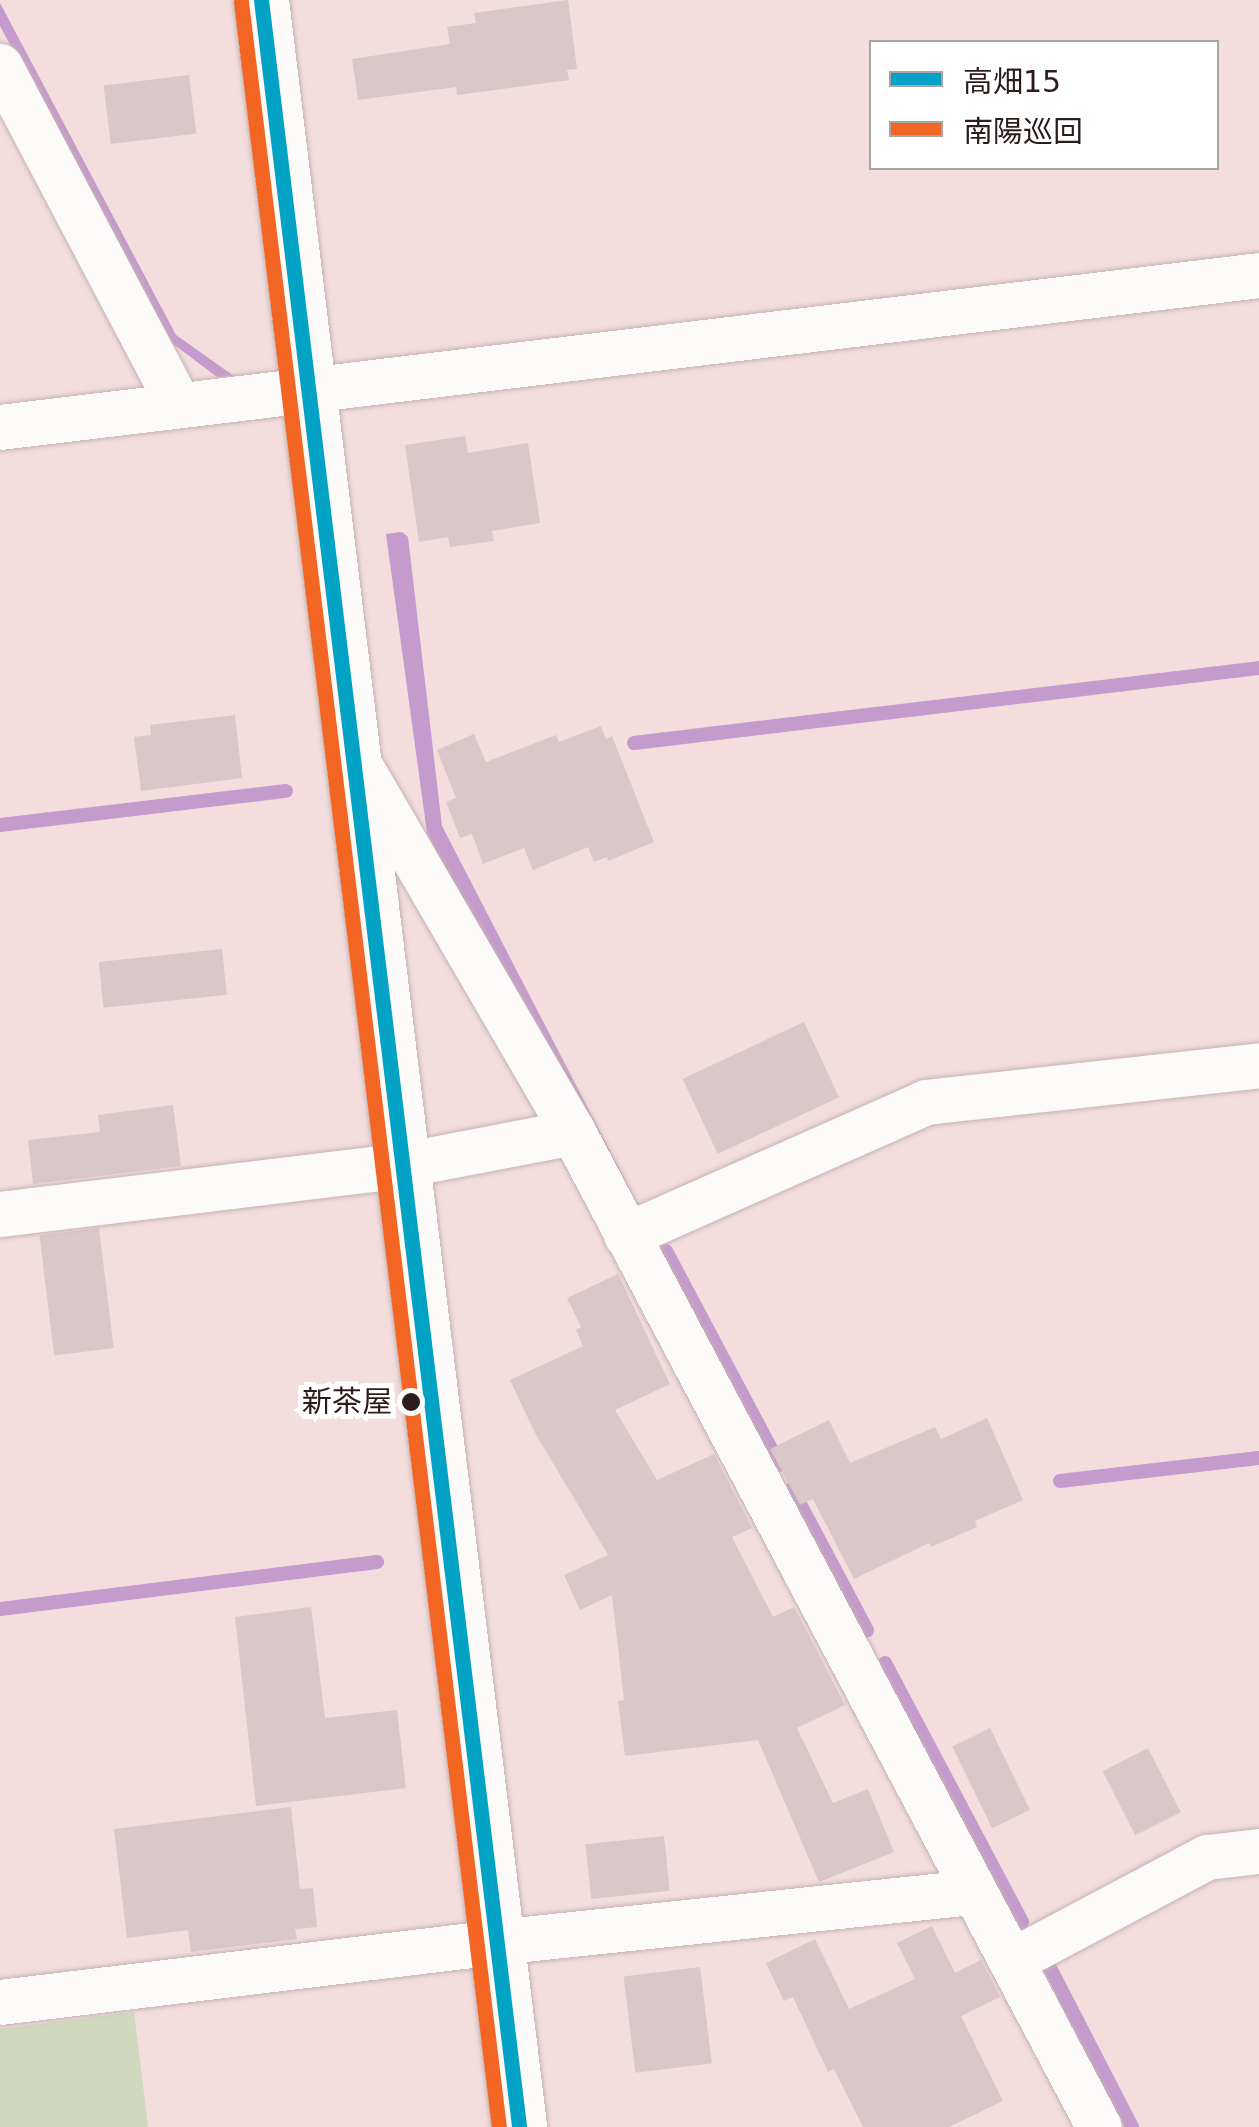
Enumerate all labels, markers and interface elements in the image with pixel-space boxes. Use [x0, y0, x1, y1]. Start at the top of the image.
legend [869, 40, 1219, 170]
text: 高畑15 [963, 64, 1061, 99]
text: 南陽巡回 [963, 114, 1083, 149]
place label: 新茶屋 [302, 1384, 392, 1420]
marker: 新茶屋 [401, 1392, 421, 1412]

